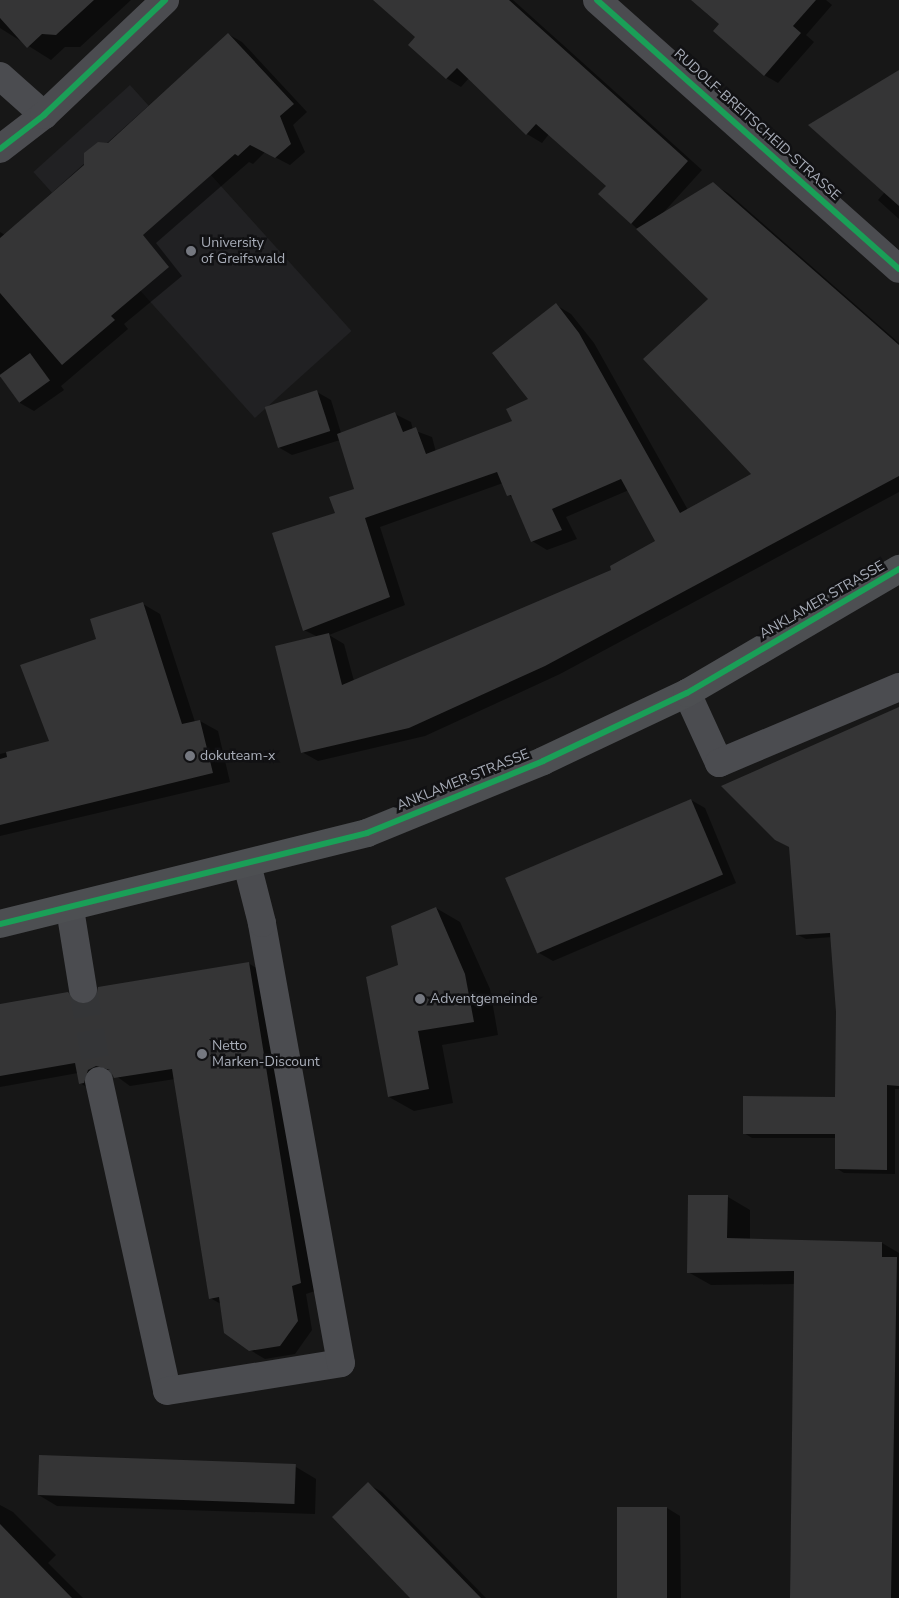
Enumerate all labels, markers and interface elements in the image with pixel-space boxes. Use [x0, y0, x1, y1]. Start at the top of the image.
street label: RUDOLF-BREITSCHEID-STRASSE [670, 46, 844, 204]
place label: University of Greifswald [201, 235, 285, 268]
marker: University of Greifswald [185, 245, 197, 257]
street label: ANKLAMER STRASSE [757, 557, 887, 643]
street label: ANKLAMER STRASSE [394, 746, 532, 814]
place label: dokuteam-x [200, 748, 275, 764]
marker: dokuteam-x [184, 750, 196, 762]
place label: Adventgemeinde [430, 991, 538, 1007]
marker: Adventgemeinde [414, 993, 426, 1005]
place label: Netto Marken-Discount [212, 1038, 320, 1070]
marker: Netto Marken-Discount [196, 1048, 208, 1060]

